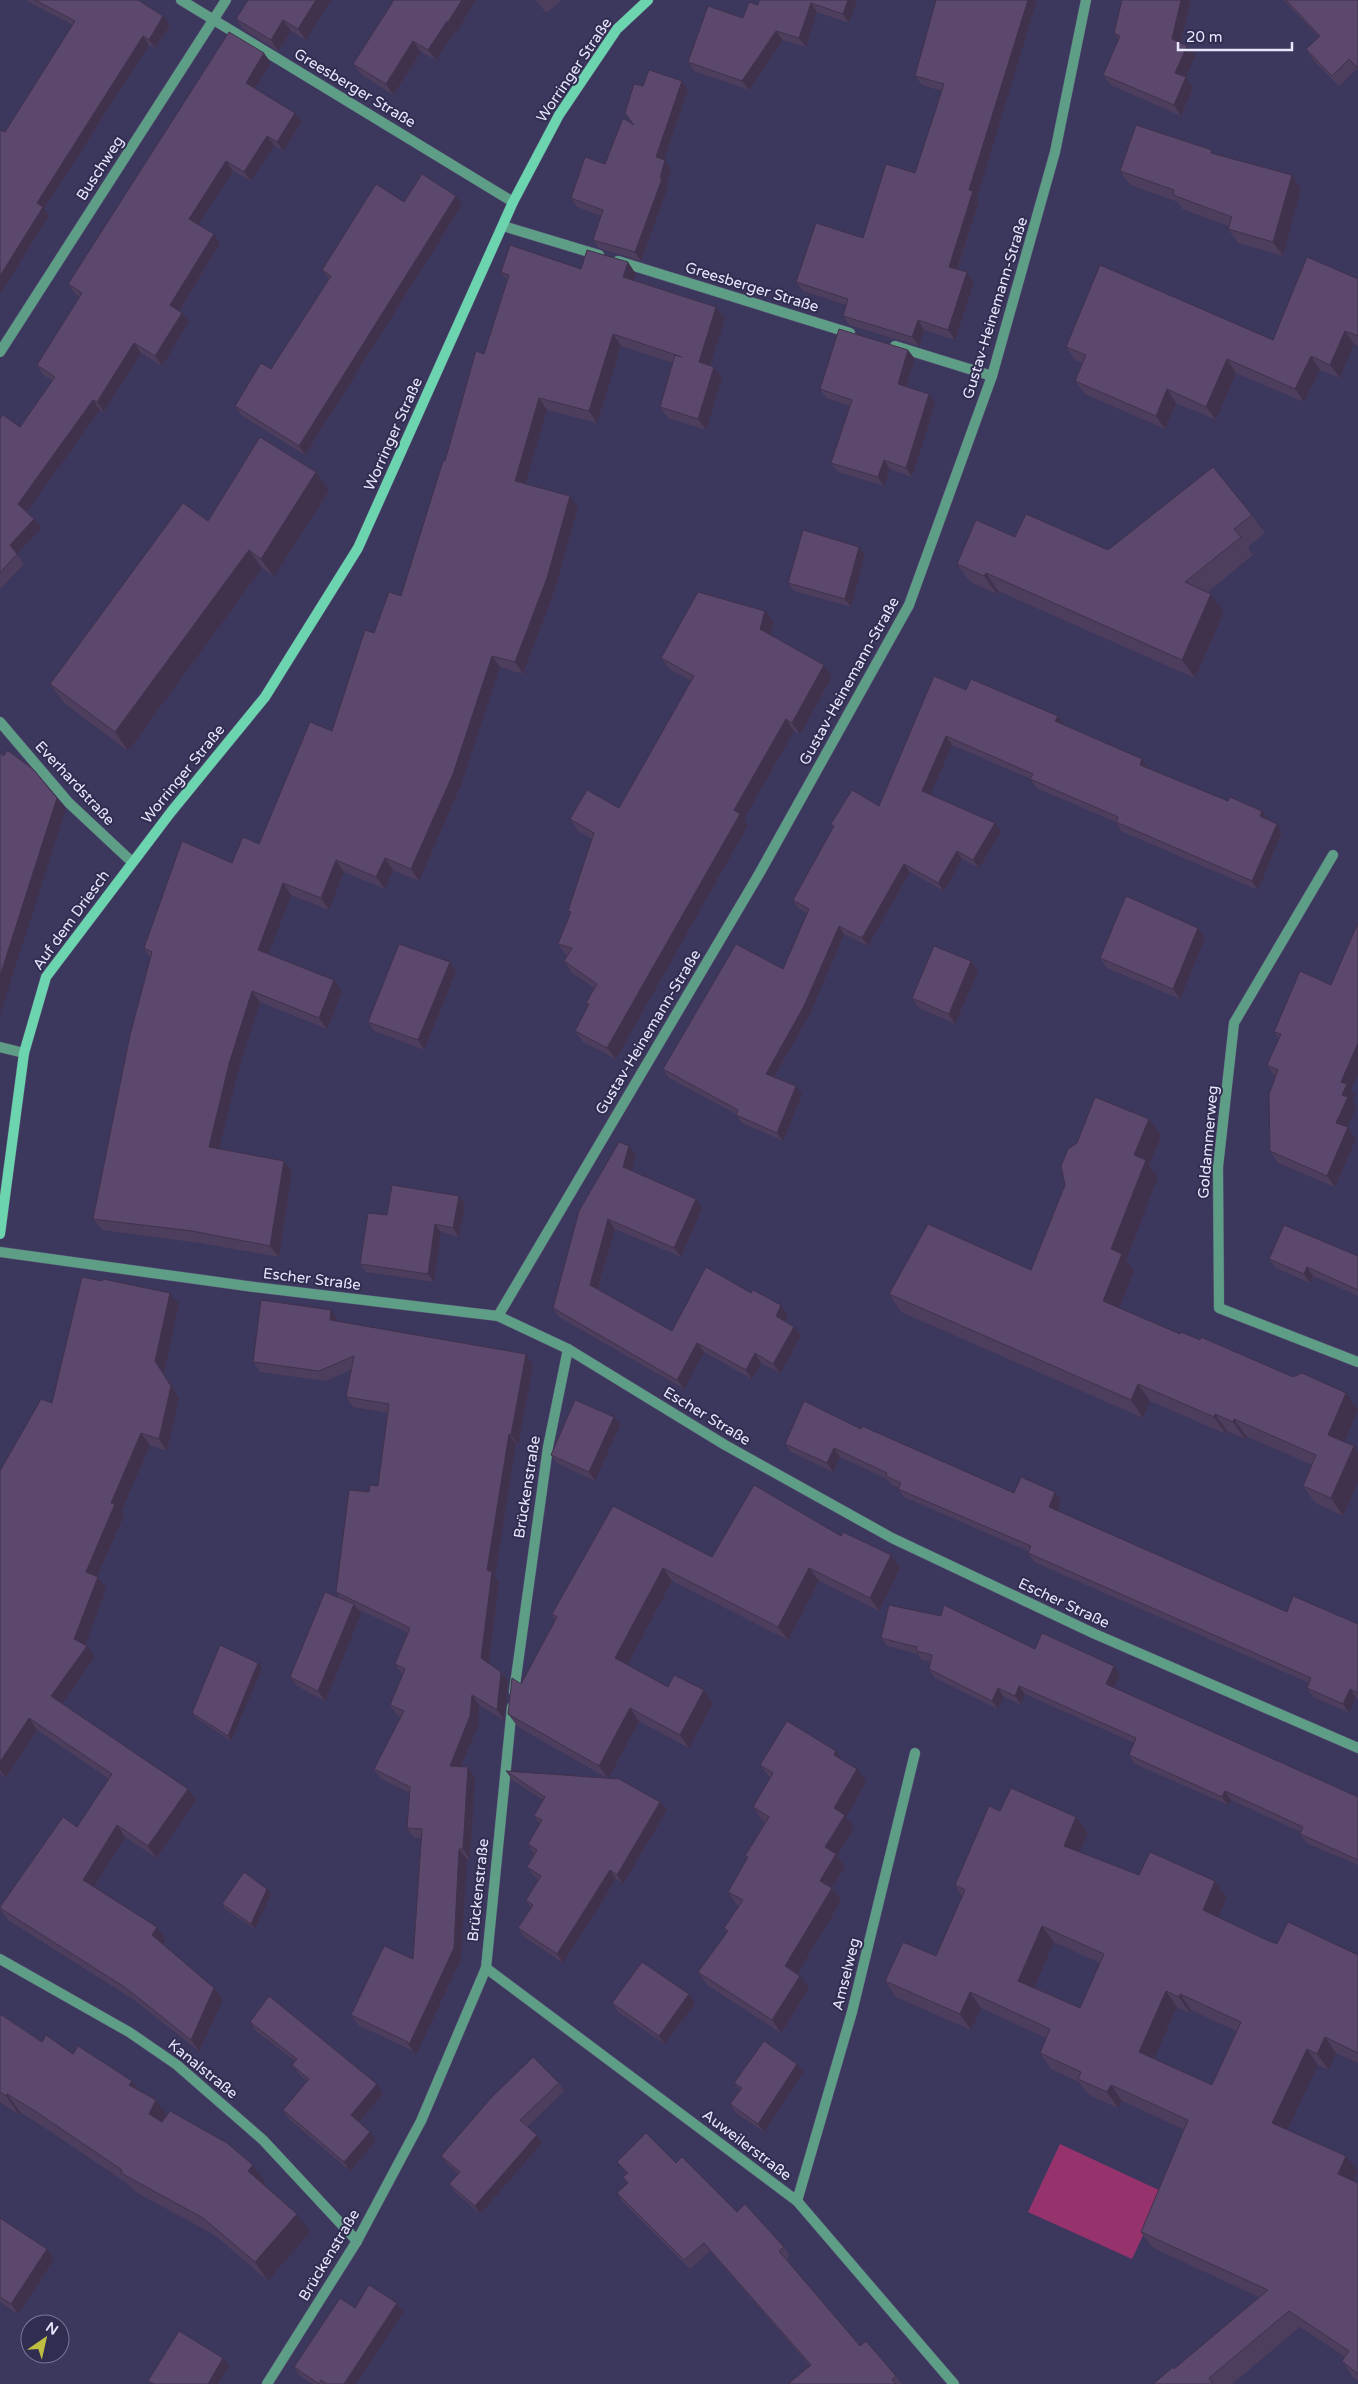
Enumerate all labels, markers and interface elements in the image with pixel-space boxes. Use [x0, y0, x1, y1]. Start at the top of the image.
street label: Worringer Straße [532, 14, 616, 126]
scale bar [1178, 20, 1292, 52]
text: 20 m [1186, 28, 1223, 46]
street label: Greesberger Straße [291, 45, 419, 131]
street label: Buschweg [72, 132, 128, 204]
street label: Gustav-Heinemann-Straße [959, 215, 1031, 401]
street label: Greesberger Straße [683, 258, 821, 316]
street label: Worringer Straße [360, 375, 426, 493]
street label: Gustav-Heinemann-Straße [795, 594, 903, 768]
street label: Worringer Straße [138, 721, 228, 827]
street label: Everhardstraße [31, 737, 119, 829]
street label: Auf dem Driesch [29, 867, 113, 973]
street label: Gustav-Heinemann-Straße [592, 946, 704, 1118]
street label: Goldammerweg [1194, 1085, 1222, 1199]
street label: Escher Straße [262, 1264, 362, 1294]
street label: Escher Straße [660, 1383, 754, 1449]
street label: Brückenstraße [510, 1434, 544, 1540]
street label: Escher Straße [1016, 1574, 1112, 1632]
street label: Brückenstraße [464, 1838, 492, 1942]
street label: Amselweg [828, 1936, 864, 2012]
street label: Kanalstraße [165, 2035, 241, 2103]
street label: Auweilerstraße [699, 2106, 795, 2184]
street label: Brückenstraße [295, 2206, 363, 2304]
north arrow [20, 2314, 70, 2364]
text: N [43, 2318, 61, 2339]

